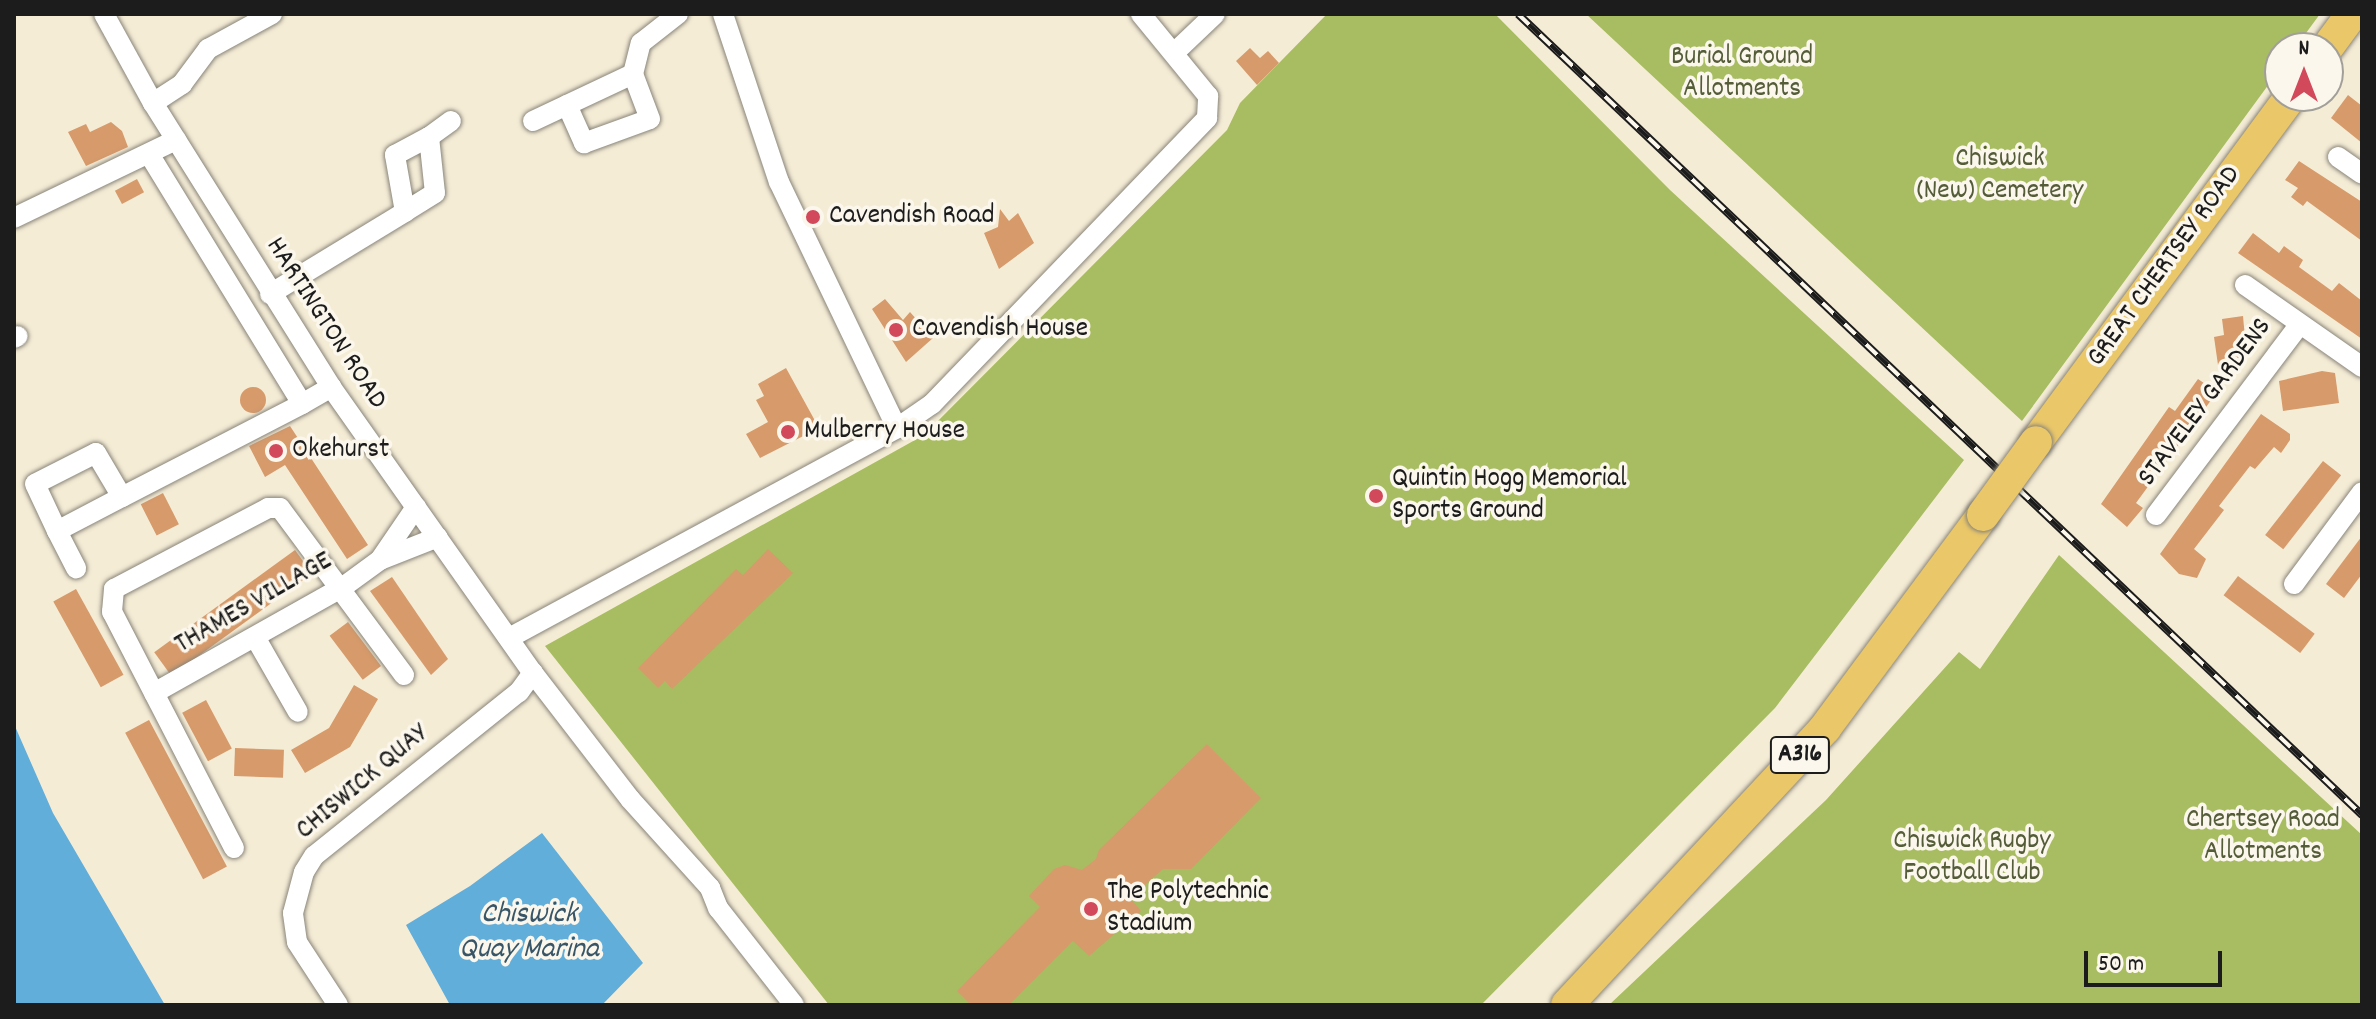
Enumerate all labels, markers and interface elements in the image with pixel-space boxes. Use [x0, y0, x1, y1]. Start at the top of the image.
north arrow [2264, 32, 2344, 112]
text: N [2299, 34, 2309, 65]
park label: Burial Ground Allotments [1671, 41, 1813, 107]
park label: Chiswick (New) Cemetery [1917, 143, 2083, 209]
street label: GREAT CHERTSEY ROAD [2081, 160, 2249, 374]
place label: Cavendish Road [829, 200, 995, 234]
marker: Cavendish Road [804, 208, 822, 226]
street label: HARTINGTON ROAD [257, 232, 393, 416]
street label: STAVELEY GARDENS [2132, 312, 2280, 494]
place label: Cavendish House [912, 313, 1088, 347]
marker: Cavendish House [887, 321, 905, 339]
place label: Mulberry House [804, 415, 965, 449]
marker: Mulberry House [779, 423, 797, 441]
place label: Okehurst [292, 434, 389, 468]
marker: Okehurst [267, 442, 285, 460]
place label: Quintin Hogg Memorial Sports Ground [1392, 463, 1627, 529]
marker: Quintin Hogg Memorial Sports Ground [1367, 487, 1385, 505]
street label: THAMES VILLAGE [169, 545, 339, 663]
street label: CHISWICK QUAY [290, 718, 436, 848]
road number: A316 [1768, 733, 1832, 777]
park label: Chertsey Road Allotments [2186, 804, 2340, 870]
park label: Chiswick Rugby Football Club [1893, 825, 2051, 891]
place label: The Polytechnic Stadium [1107, 876, 1269, 942]
water label: Chiswick Quay Marina [459, 898, 599, 968]
marker: The Polytechnic Stadium [1082, 900, 1100, 918]
scale bar [2088, 935, 2226, 985]
text: 50 m [2098, 948, 2144, 982]

